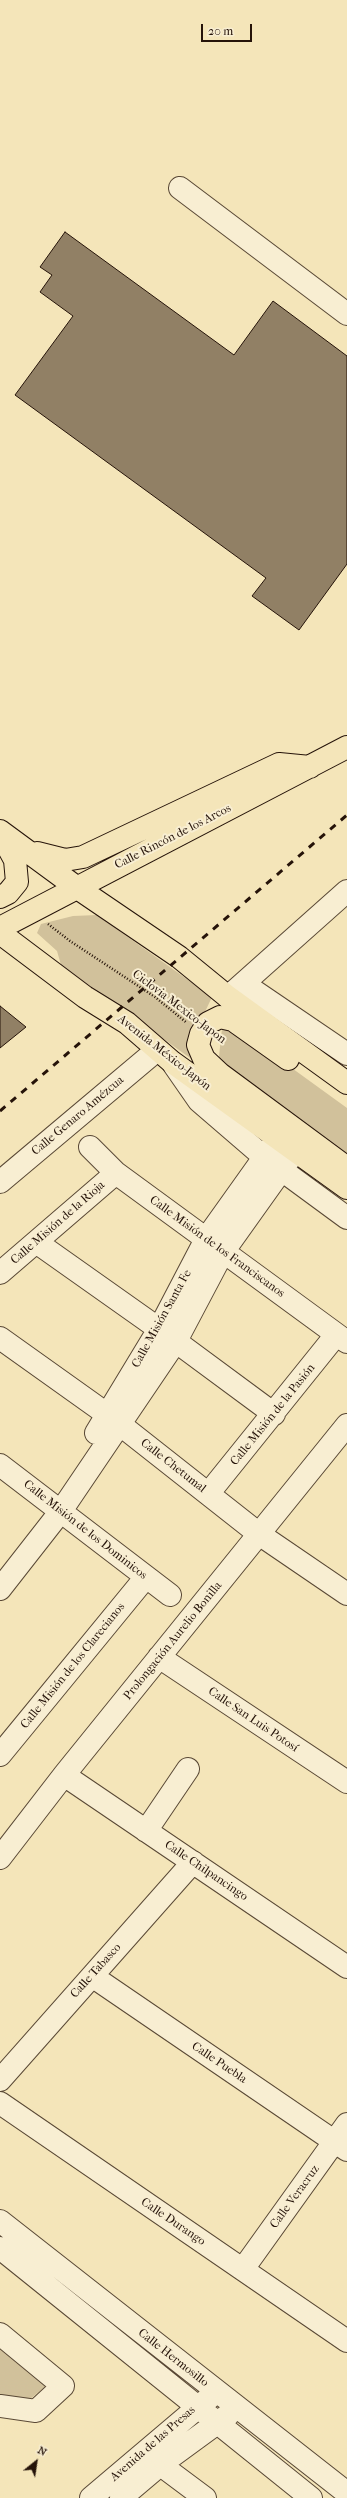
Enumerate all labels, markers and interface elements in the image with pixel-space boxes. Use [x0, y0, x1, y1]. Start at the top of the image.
scale bar [203, 16, 254, 42]
text: 20 m [208, 24, 233, 38]
street label: Calle Rincón de los Arcos [112, 801, 234, 873]
street label: Ciclovia Mexico-Japon [129, 967, 229, 1047]
street label: Avenida México-Japón [114, 1012, 214, 1094]
street label: Calle Genaro Amézcua [29, 1073, 127, 1159]
street label: Calle Misión de la Rioja [8, 1178, 108, 1268]
street label: Calle Misión de los Franciscanos [147, 1193, 287, 1301]
street label: Calle Misión Santa Fe [129, 1267, 195, 1371]
street label: Calle Misión de la Pasión [228, 1361, 318, 1469]
street label: Calle Chetumal [137, 1436, 209, 1496]
street label: Calle Misión de los Dominicos [20, 1477, 150, 1583]
street label: Prolongación Aurelio Bonilla [121, 1579, 225, 1703]
street label: Calle Misión de los Clarecianos [18, 1600, 128, 1732]
street label: Calle San Luis Potosí [205, 1684, 301, 1756]
street label: Calle Chilpancingo [162, 1838, 250, 1904]
street label: Calle Tabasco [68, 1941, 124, 2001]
street label: Calle Puebla [189, 2039, 249, 2087]
street label: Calle Veracruz [267, 2162, 323, 2232]
street label: Calle Durango [138, 2195, 208, 2249]
street label: Calle Hermosillo [135, 2326, 211, 2390]
street label: Avenida de las Presas [108, 2403, 198, 2485]
north arrow [16, 2442, 56, 2482]
text: N [35, 2443, 49, 2459]

